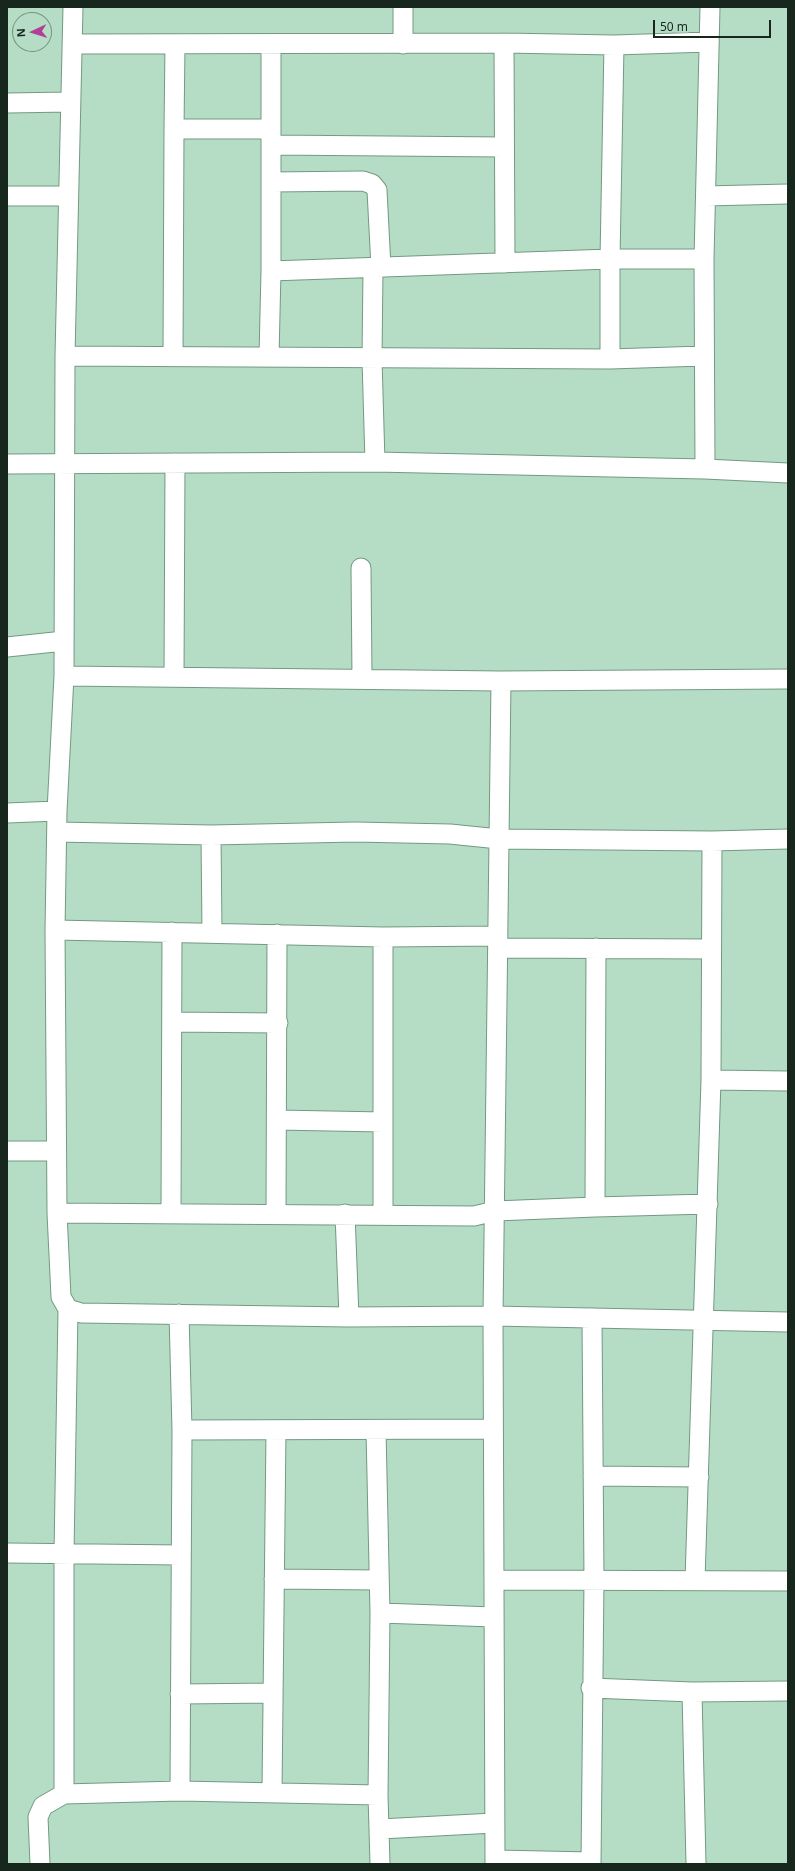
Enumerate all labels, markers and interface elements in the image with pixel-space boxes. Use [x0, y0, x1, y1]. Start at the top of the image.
north arrow [12, 12, 52, 52]
scale bar [655, 12, 773, 38]
text: 50 m [660, 18, 688, 35]
text: N [13, 28, 28, 38]

